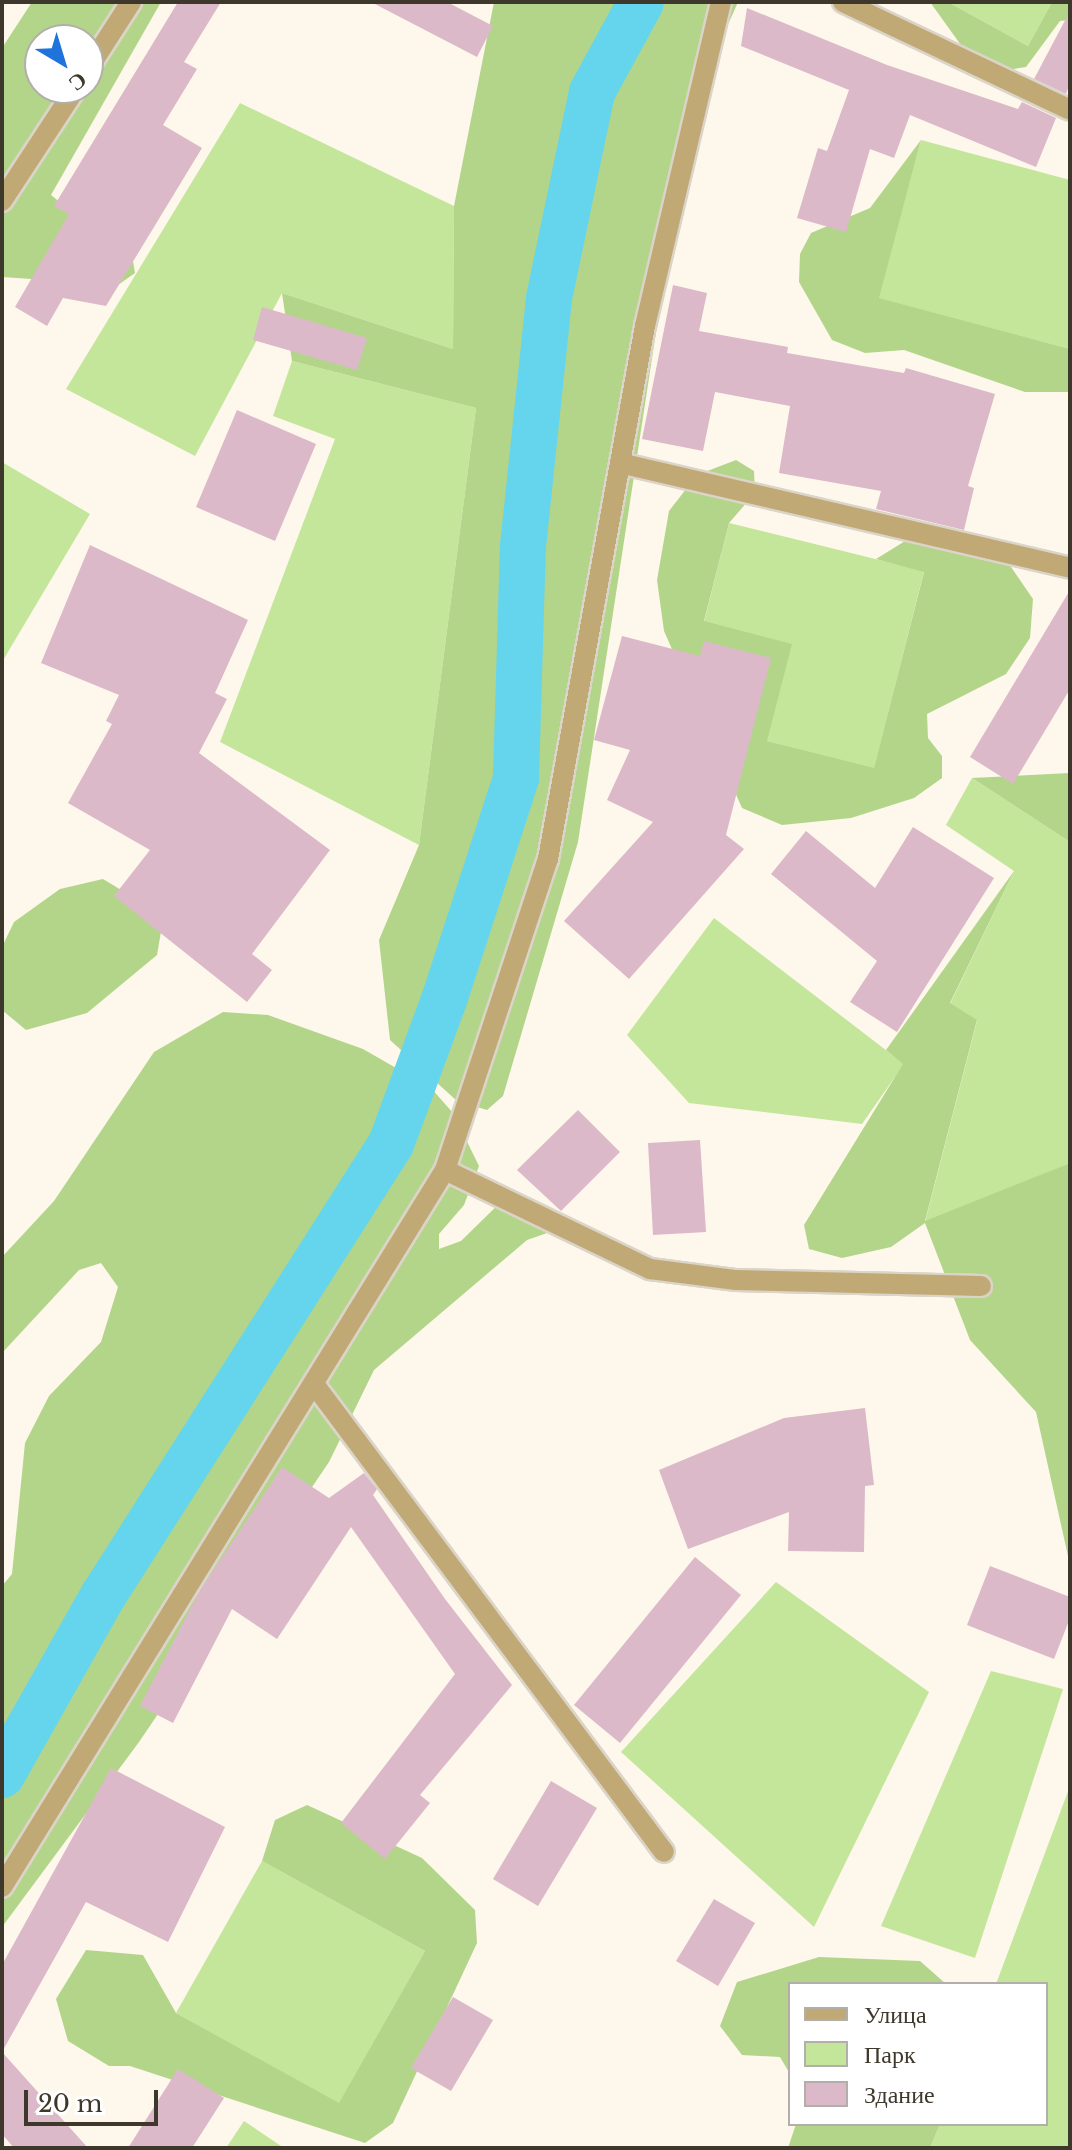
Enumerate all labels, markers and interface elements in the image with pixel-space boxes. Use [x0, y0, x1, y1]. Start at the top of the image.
north arrow [24, 24, 104, 104]
text: С [63, 66, 92, 97]
legend [788, 1982, 1048, 2126]
text: Улица [864, 2000, 927, 2029]
text: Парк [864, 2040, 916, 2069]
scale bar [28, 2074, 162, 2124]
text: Здание [864, 2080, 935, 2109]
text: 20 m [38, 2089, 103, 2118]

